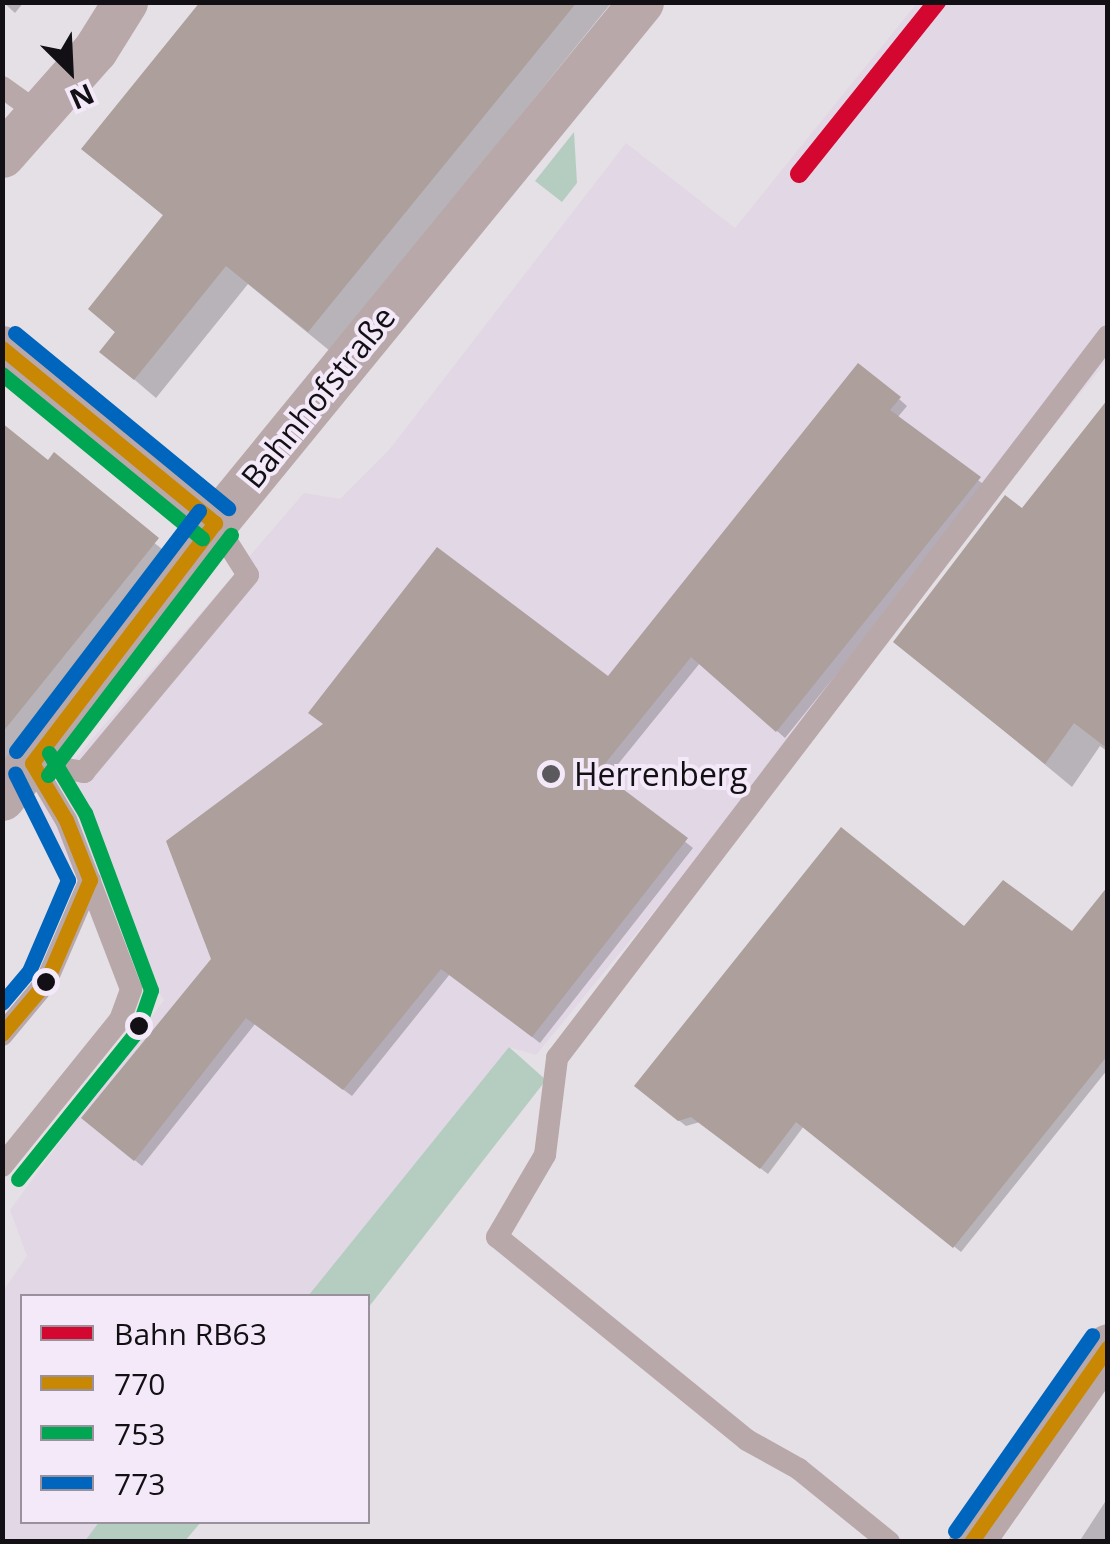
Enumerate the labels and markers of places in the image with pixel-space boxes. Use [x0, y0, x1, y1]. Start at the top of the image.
place label: Herrenberg [574, 755, 747, 793]
marker: Herrenberg [538, 761, 564, 787]
unlabelled marker [36, 972, 56, 992]
unlabelled marker [129, 1016, 149, 1036]

